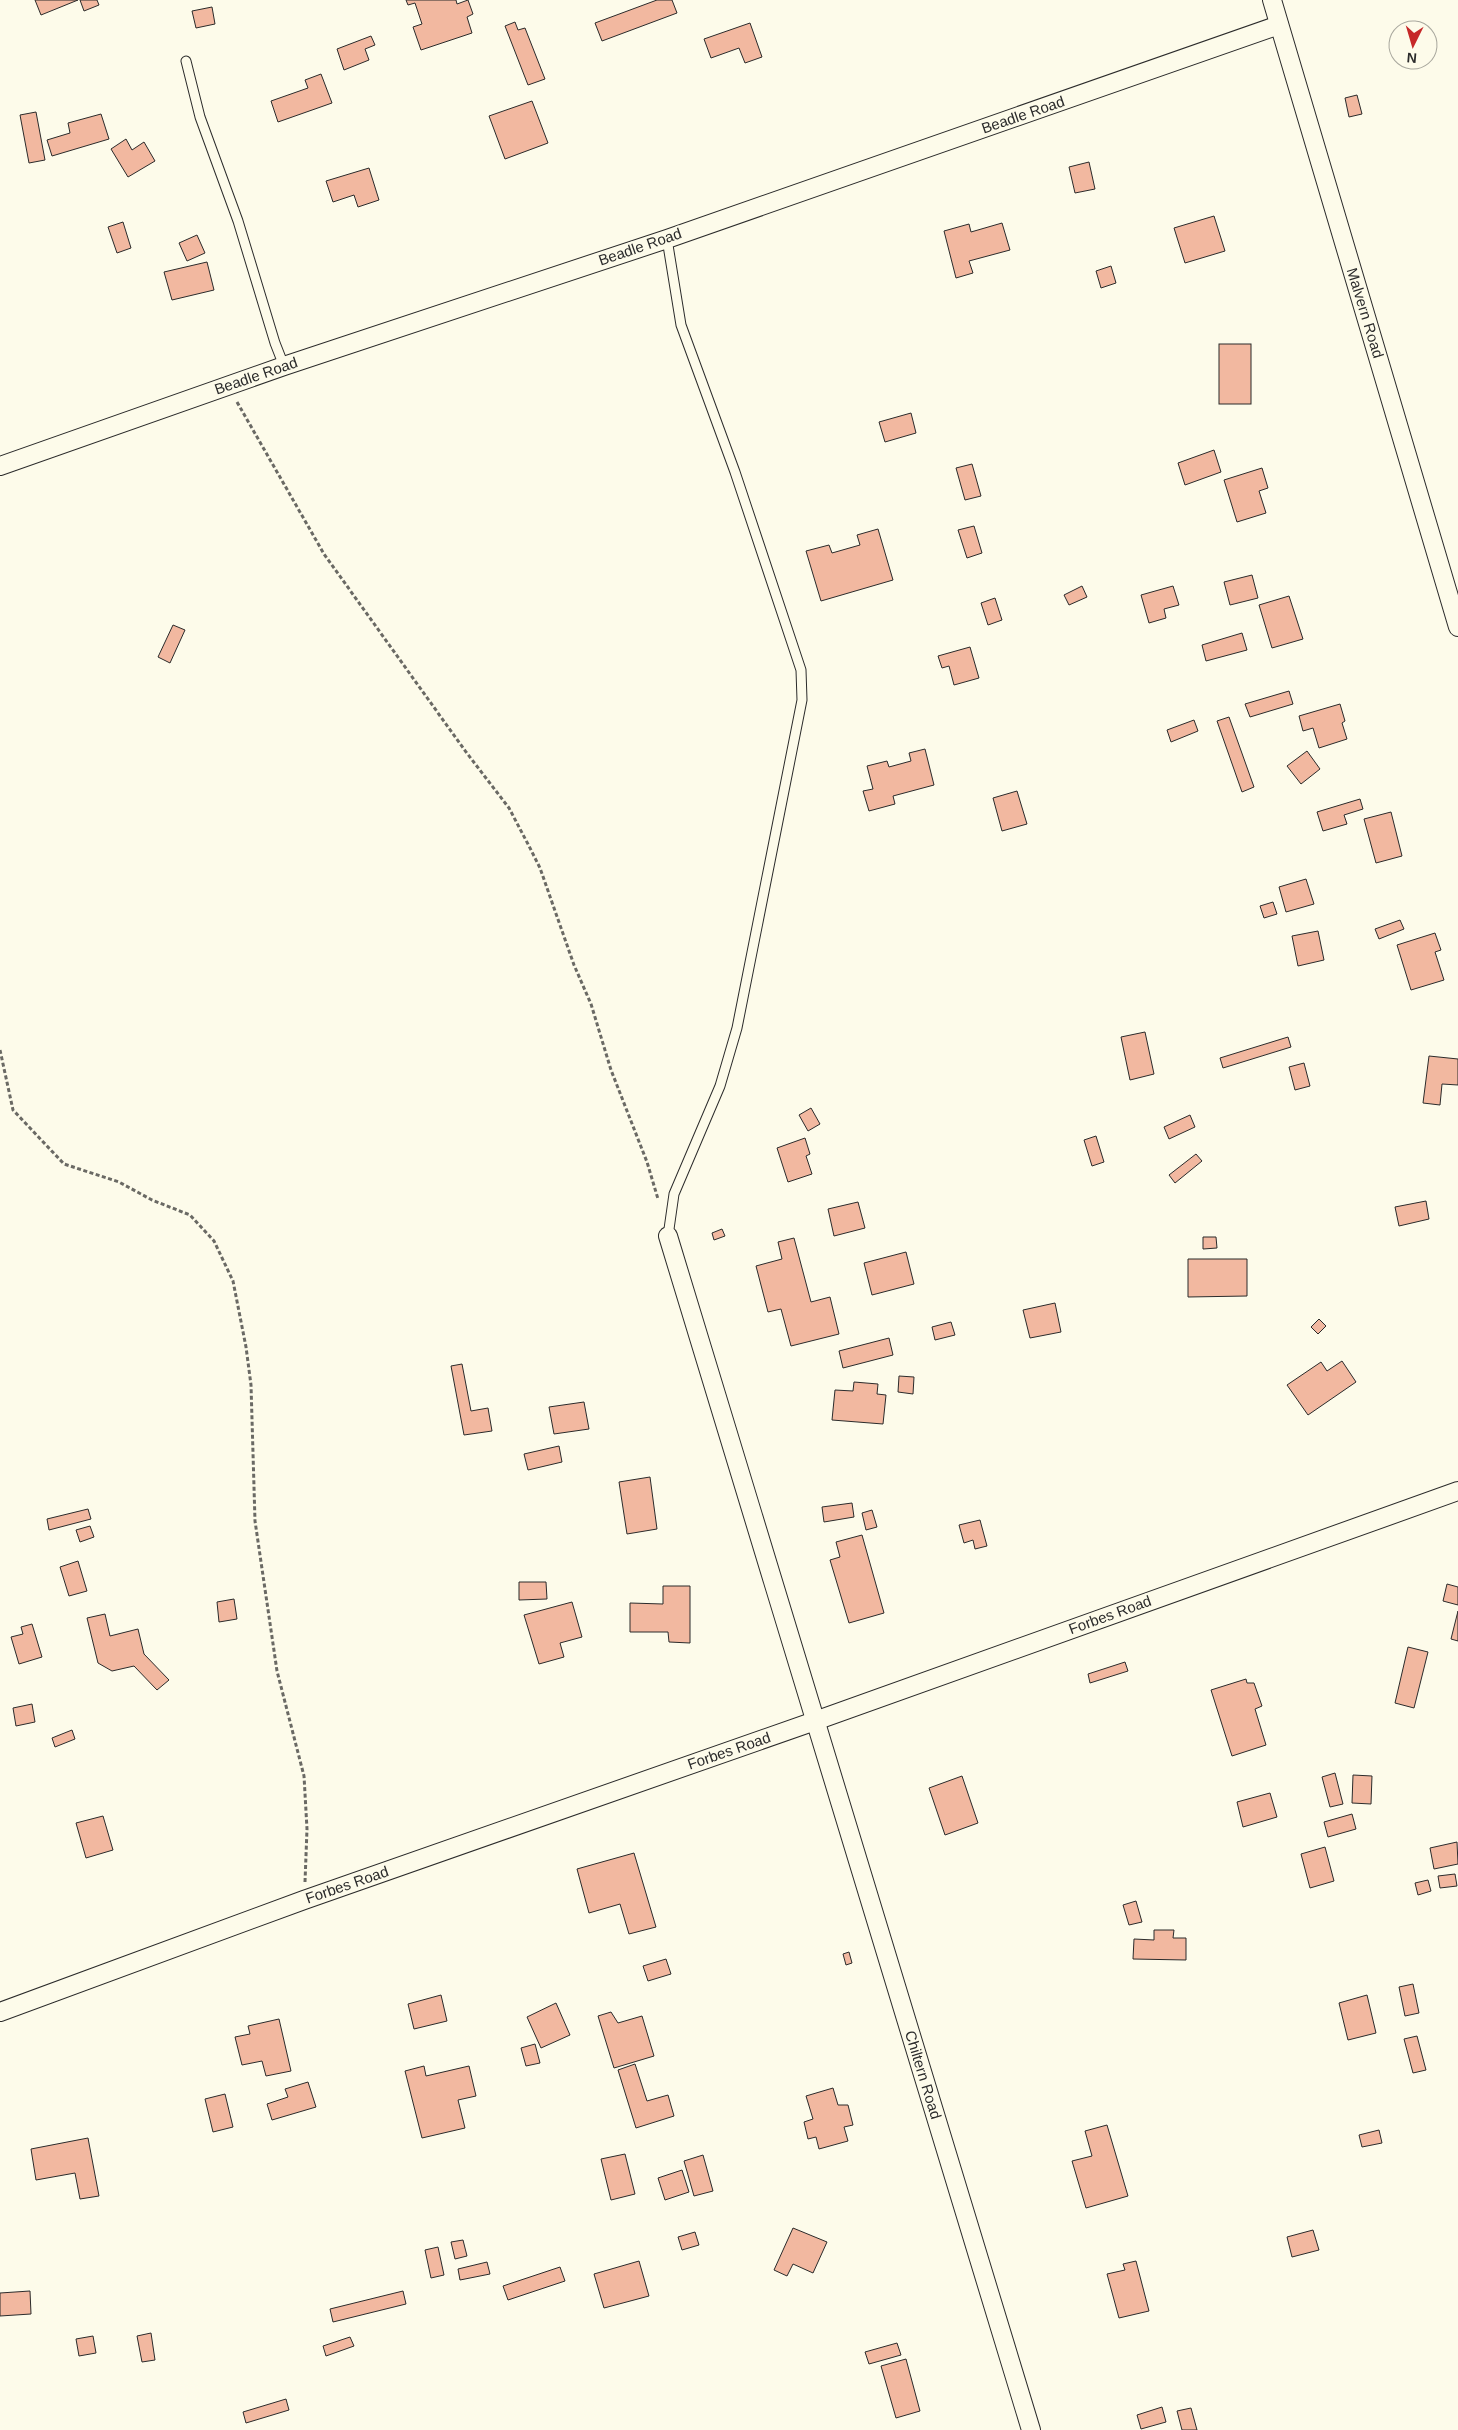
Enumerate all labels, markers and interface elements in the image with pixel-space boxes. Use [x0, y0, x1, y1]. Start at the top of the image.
north arrow [1388, 20, 1438, 70]
text: N [1406, 50, 1418, 66]
street label: Beadle Road [979, 92, 1067, 137]
street label: Beadle Road [596, 224, 684, 269]
street label: Malvern Road [1344, 266, 1387, 360]
street label: Beadle Road [212, 353, 300, 398]
street label: Forbes Road [1066, 1592, 1153, 1637]
street label: Forbes Road [685, 1728, 773, 1773]
street label: Forbes Road [303, 1862, 391, 1907]
street label: Chiltern Road [902, 2029, 945, 2121]

